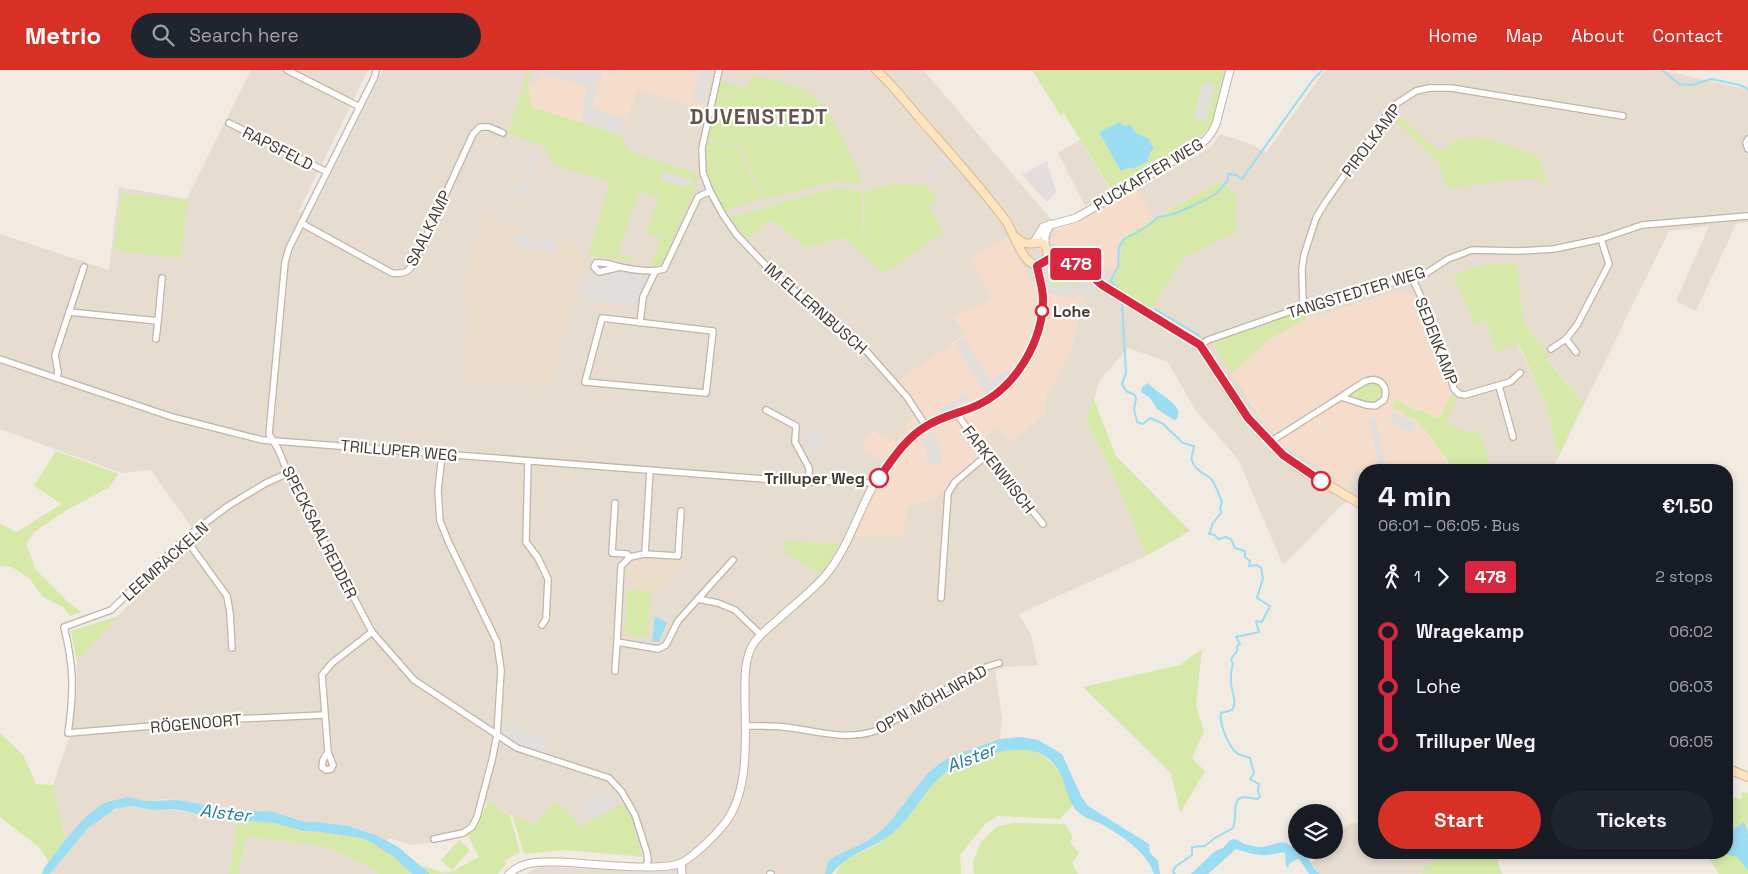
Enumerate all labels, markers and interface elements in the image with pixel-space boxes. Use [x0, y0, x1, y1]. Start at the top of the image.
search box [131, 13, 481, 58]
text: Metrio [25, 20, 101, 51]
icon: search [149, 21, 177, 49]
text: Search here [189, 23, 299, 48]
text: Home [1429, 24, 1478, 47]
text: Map [1506, 24, 1543, 47]
text: About [1571, 24, 1625, 47]
text: Contact [1653, 24, 1723, 47]
street label: PIROLKAMP [1337, 99, 1406, 181]
district label: DUVENSTEDT [690, 103, 828, 130]
street label: RAPSFELD [239, 122, 317, 175]
street label: PUCKAFFER WEG [1090, 133, 1207, 215]
street label: SAALKAMP [401, 186, 456, 270]
line badge: 478 [1047, 248, 1105, 280]
text: 478 [1060, 252, 1092, 275]
street label: IM ELLERNBUSCH [760, 258, 872, 359]
street label: TANGSTEDTER WEG [1285, 261, 1428, 323]
street label: SEDENKAMP [1410, 294, 1463, 388]
place label: Lohe [1053, 301, 1091, 322]
marker: Lohe [1035, 304, 1049, 318]
street label: FARKENWISCH [958, 421, 1040, 518]
street label: TRILLUPER WEG [339, 435, 458, 466]
street label: SPECKSAALREDDER [277, 462, 362, 602]
place label: Trilluper Weg [764, 468, 865, 489]
marker: Trilluper Weg [869, 468, 889, 488]
unlabelled marker [1311, 471, 1331, 491]
text: 4 min [1378, 478, 1452, 514]
text: €1.50 [1662, 494, 1713, 519]
text: 06:01 – 06:05 · Bus [1378, 515, 1520, 536]
street label: LEEMRACKELN [118, 517, 213, 606]
icon: walk [1378, 563, 1406, 591]
icon: forward [1429, 563, 1457, 591]
text: 478 [1475, 565, 1506, 588]
text: 1 [1414, 566, 1421, 587]
text: 2 stops [1655, 566, 1713, 587]
text: Wragekamp [1416, 619, 1524, 644]
text: 06:02 [1669, 621, 1713, 642]
street label: OP'N MÖHLNRAD [872, 660, 991, 739]
text: Lohe [1416, 674, 1461, 699]
text: 06:03 [1669, 676, 1713, 697]
street label: RÖGENOORT [149, 709, 243, 738]
text: Trilluper Weg [1416, 729, 1536, 754]
text: 06:05 [1669, 731, 1713, 752]
water label: Alster [943, 737, 1001, 777]
button: Start [1378, 791, 1541, 849]
button: Tickets [1551, 791, 1713, 849]
water label: Alster [199, 798, 254, 827]
map controls [1288, 804, 1343, 859]
button: layers [1288, 804, 1343, 859]

